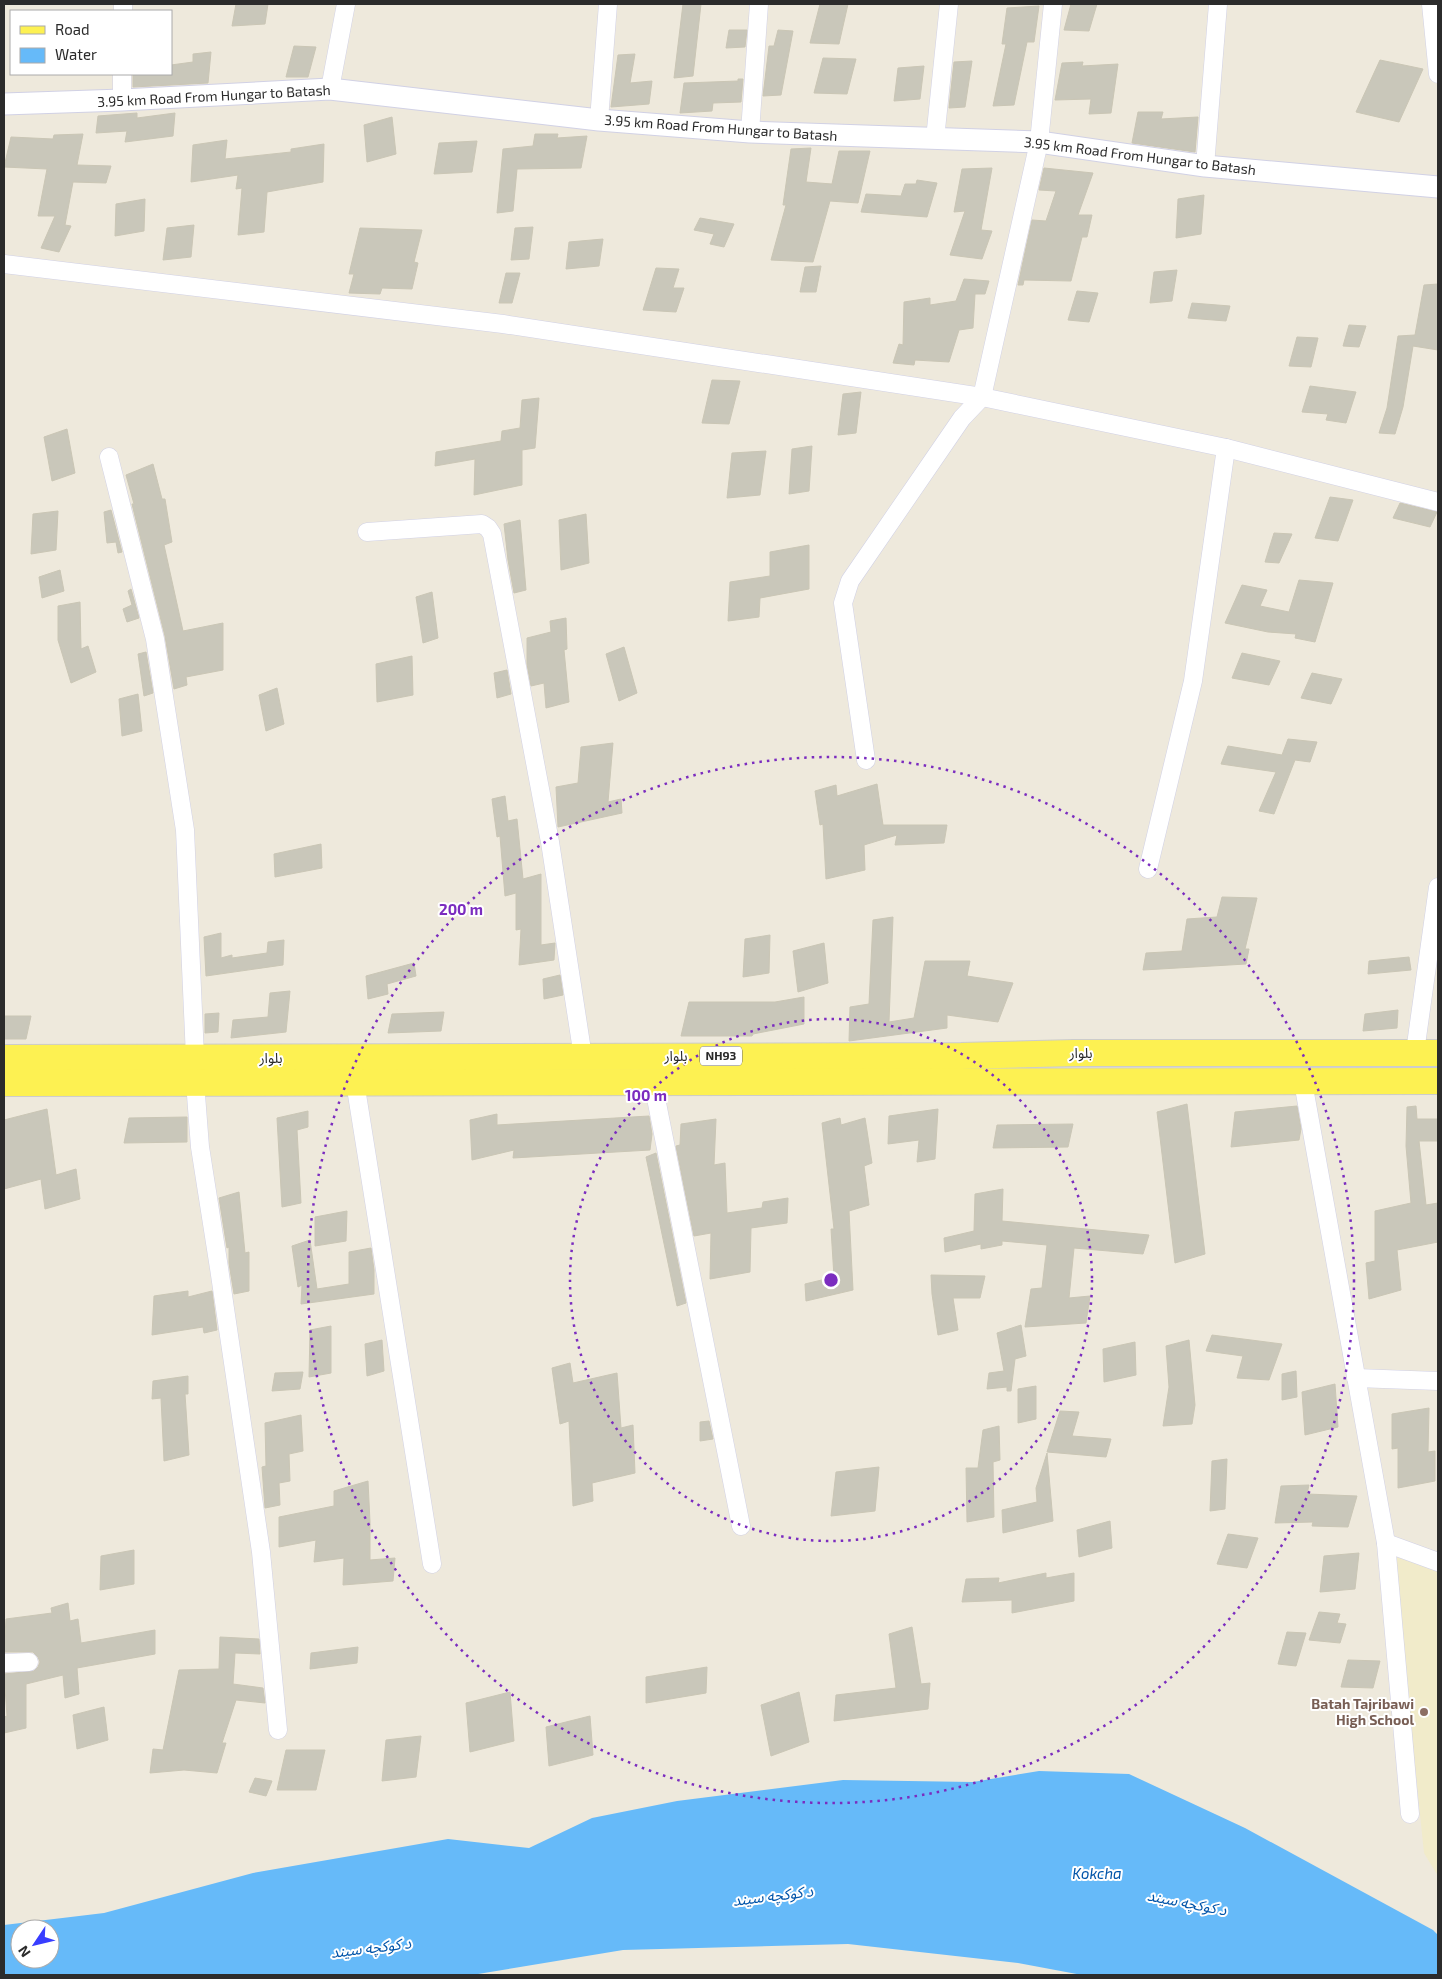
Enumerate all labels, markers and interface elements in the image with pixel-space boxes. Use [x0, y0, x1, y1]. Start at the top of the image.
legend [10, 10, 172, 75]
text: Road [55, 20, 90, 38]
text: Water [55, 45, 97, 63]
street label: 3.95 km Road From Hungar to Batash [97, 81, 331, 110]
street label: 3.95 km Road From Hungar to Batash [604, 111, 838, 144]
street label: 3.95 km Road From Hungar to Batash [1023, 133, 1257, 178]
text: 200 m [439, 900, 483, 918]
street label: بلوار [1068, 1044, 1093, 1062]
road number: NH93 [700, 1046, 742, 1066]
street label: بلوار [663, 1047, 688, 1065]
street label: بلوار [258, 1049, 283, 1067]
text: 100 m [625, 1086, 667, 1104]
centre of rings [822, 1271, 840, 1289]
place label: Batah Tajribawi High School [1311, 1695, 1414, 1728]
marker: Batah Tajribawi High School [1418, 1706, 1430, 1718]
water label: Kokcha [1072, 1864, 1122, 1882]
water label: د کوکچه سیند [732, 1881, 815, 1911]
water label: د کوکچه سیند [1146, 1885, 1229, 1921]
north arrow [10, 1919, 60, 1969]
water label: د کوکچه سیند [330, 1933, 413, 1963]
text: N [14, 1943, 34, 1961]

